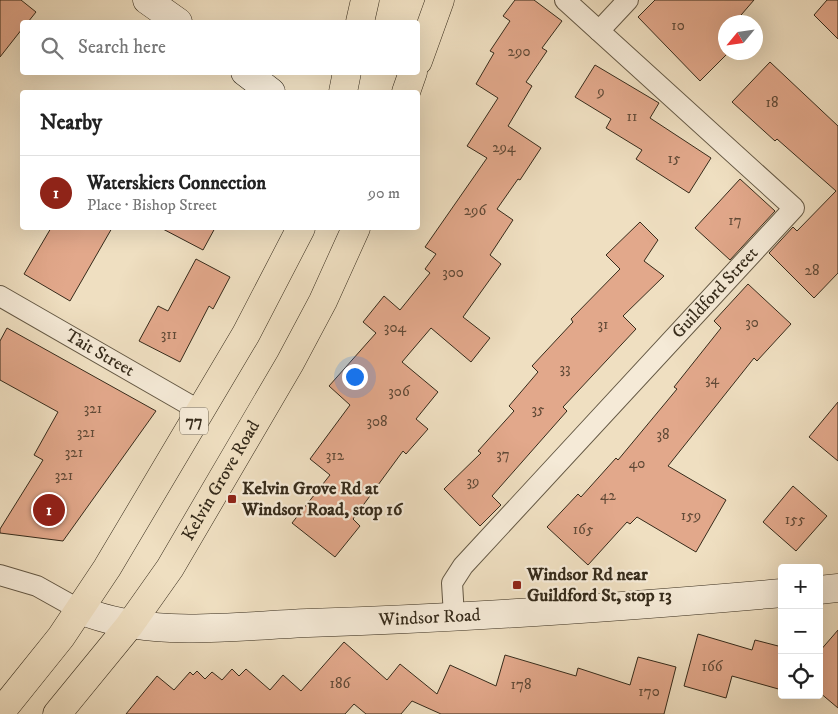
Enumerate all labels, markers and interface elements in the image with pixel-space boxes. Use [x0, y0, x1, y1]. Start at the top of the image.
north arrow [718, 15, 763, 60]
house number: 10 [671, 16, 685, 35]
search box [20, 20, 420, 75]
icon: search [38, 34, 66, 62]
text: Search here [78, 36, 166, 59]
house number: 290 [508, 42, 530, 61]
house number: 9 [596, 82, 605, 101]
house number: 18 [765, 93, 779, 112]
house number: 11 [626, 107, 638, 126]
text: Nearby [40, 110, 102, 136]
house number: 294 [492, 138, 516, 157]
house number: 15 [668, 149, 681, 168]
text: Waterskiers Connection [87, 172, 266, 195]
text: 1 [53, 183, 59, 203]
text: 90 m [368, 183, 400, 203]
text: Place · Bishop Street [87, 195, 217, 215]
house number: 296 [464, 201, 488, 220]
house number: 17 [728, 211, 742, 230]
street label: Guildford Street [668, 243, 763, 343]
house number: 28 [805, 261, 819, 280]
house number: 300 [442, 263, 464, 282]
house number: 30 [745, 313, 759, 332]
house number: 31 [597, 315, 609, 334]
house number: 304 [384, 318, 406, 337]
street label: Tait Street [61, 325, 139, 382]
house number: 311 [161, 325, 177, 344]
house number: 33 [559, 359, 571, 378]
your location [342, 364, 368, 390]
house number: 34 [705, 370, 719, 389]
house number: 306 [388, 382, 411, 401]
house number: 321 [84, 399, 102, 418]
house number: 35 [531, 400, 545, 419]
road number: 77 [180, 408, 208, 434]
house number: 308 [366, 412, 388, 431]
street label: Kelvin Grove Road [177, 417, 265, 545]
house number: 321 [77, 423, 95, 442]
house number: 38 [656, 425, 670, 444]
house number: 321 [65, 443, 83, 462]
house number: 37 [496, 445, 510, 464]
house number: 312 [326, 446, 345, 465]
house number: 40 [629, 454, 645, 473]
house number: 321 [55, 466, 73, 485]
house number: 39 [466, 472, 480, 491]
place label: Kelvin Grove Rd at Windsor Road, stop 16 [241, 478, 404, 521]
house number: 42 [600, 486, 617, 505]
pin: 1 [33, 491, 65, 529]
marker: Kelvin Grove Rd at Windsor Road, stop 16 [226, 493, 238, 505]
house number: 159 [681, 506, 701, 525]
house number: 155 [785, 510, 806, 529]
house number: 165 [573, 520, 594, 539]
place label: Windsor Rd near Guildford St, stop 13 [526, 564, 672, 607]
map controls [778, 564, 823, 699]
button: + [778, 564, 823, 609]
marker: Windsor Rd near Guildford St, stop 13 [511, 579, 523, 591]
street label: Windsor Road [377, 604, 481, 631]
button: − [778, 609, 823, 654]
button: locate [778, 654, 823, 699]
house number: 166 [701, 657, 724, 676]
house number: 186 [330, 674, 352, 693]
house number: 178 [511, 675, 531, 694]
house number: 170 [638, 682, 660, 701]

